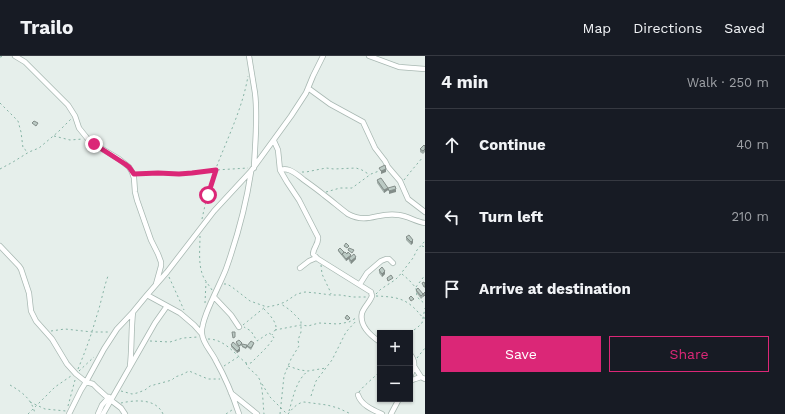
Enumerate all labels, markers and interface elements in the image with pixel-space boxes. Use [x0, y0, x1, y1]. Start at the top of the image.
text: Trailo [20, 16, 73, 39]
text: Map [583, 20, 611, 36]
text: Directions [633, 20, 702, 36]
text: Saved [724, 20, 765, 36]
text: 4 min [441, 72, 488, 92]
text: Walk · 250 m [687, 75, 769, 90]
icon: ahead [441, 134, 463, 156]
route end [85, 135, 103, 153]
text: Continue [479, 136, 546, 154]
text: 40 m [736, 137, 769, 152]
route start [199, 186, 217, 204]
icon: left [441, 206, 463, 228]
text: Turn left [479, 208, 543, 226]
text: 210 m [731, 209, 769, 224]
icon: arrive [441, 278, 463, 300]
text: Arrive at destination [479, 280, 631, 298]
map controls [377, 330, 413, 402]
button: + [377, 330, 413, 366]
button: Save [441, 336, 601, 372]
button: Share [609, 336, 769, 372]
button: − [377, 366, 413, 402]

